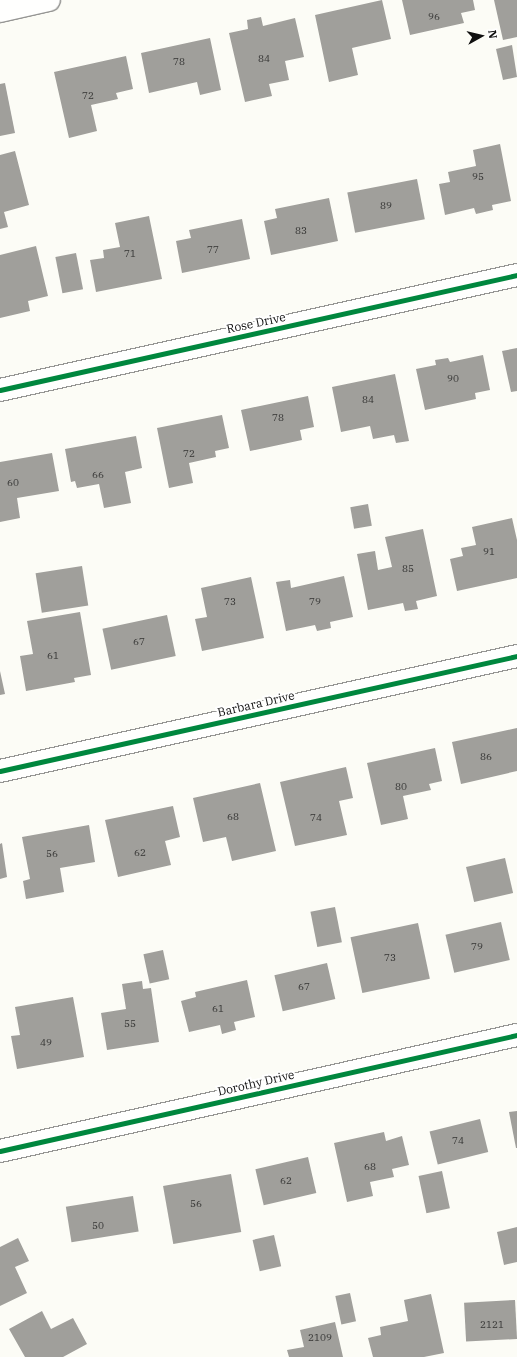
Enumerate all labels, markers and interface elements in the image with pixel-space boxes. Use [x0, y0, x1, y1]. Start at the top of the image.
house number: 96 [428, 11, 440, 23]
north arrow [461, 16, 501, 56]
text: N [485, 29, 500, 40]
house number: 84 [258, 53, 270, 65]
house number: 78 [173, 56, 185, 68]
house number: 72 [82, 90, 94, 102]
house number: 95 [472, 171, 484, 183]
house number: 89 [380, 200, 392, 212]
house number: 83 [295, 225, 307, 237]
house number: 77 [207, 244, 219, 256]
house number: 71 [124, 248, 136, 260]
street label: Rose Drive [225, 310, 287, 336]
house number: 90 [447, 373, 459, 385]
house number: 84 [362, 394, 374, 406]
house number: 78 [272, 412, 284, 424]
house number: 72 [183, 448, 195, 460]
house number: 66 [92, 469, 104, 481]
house number: 60 [7, 477, 19, 489]
house number: 91 [483, 546, 495, 558]
house number: 85 [402, 563, 414, 575]
house number: 73 [224, 596, 236, 608]
house number: 79 [309, 596, 321, 608]
house number: 67 [133, 636, 145, 648]
house number: 61 [47, 650, 59, 662]
street label: Barbara Drive [216, 688, 296, 720]
house number: 86 [480, 751, 492, 763]
house number: 80 [395, 781, 407, 793]
house number: 68 [227, 811, 239, 823]
house number: 74 [310, 812, 322, 824]
house number: 62 [134, 847, 146, 859]
house number: 56 [46, 848, 58, 860]
house number: 79 [471, 941, 483, 953]
house number: 73 [384, 952, 396, 964]
house number: 67 [298, 981, 310, 993]
house number: 61 [212, 1003, 224, 1015]
house number: 55 [124, 1018, 136, 1030]
house number: 49 [40, 1037, 52, 1049]
street label: Dorothy Drive [216, 1067, 296, 1099]
house number: 74 [452, 1135, 464, 1147]
house number: 68 [364, 1161, 376, 1173]
house number: 62 [280, 1175, 292, 1187]
house number: 56 [190, 1198, 202, 1210]
house number: 50 [92, 1220, 104, 1232]
house number: 2121 [480, 1319, 504, 1331]
house number: 2109 [308, 1332, 332, 1344]

